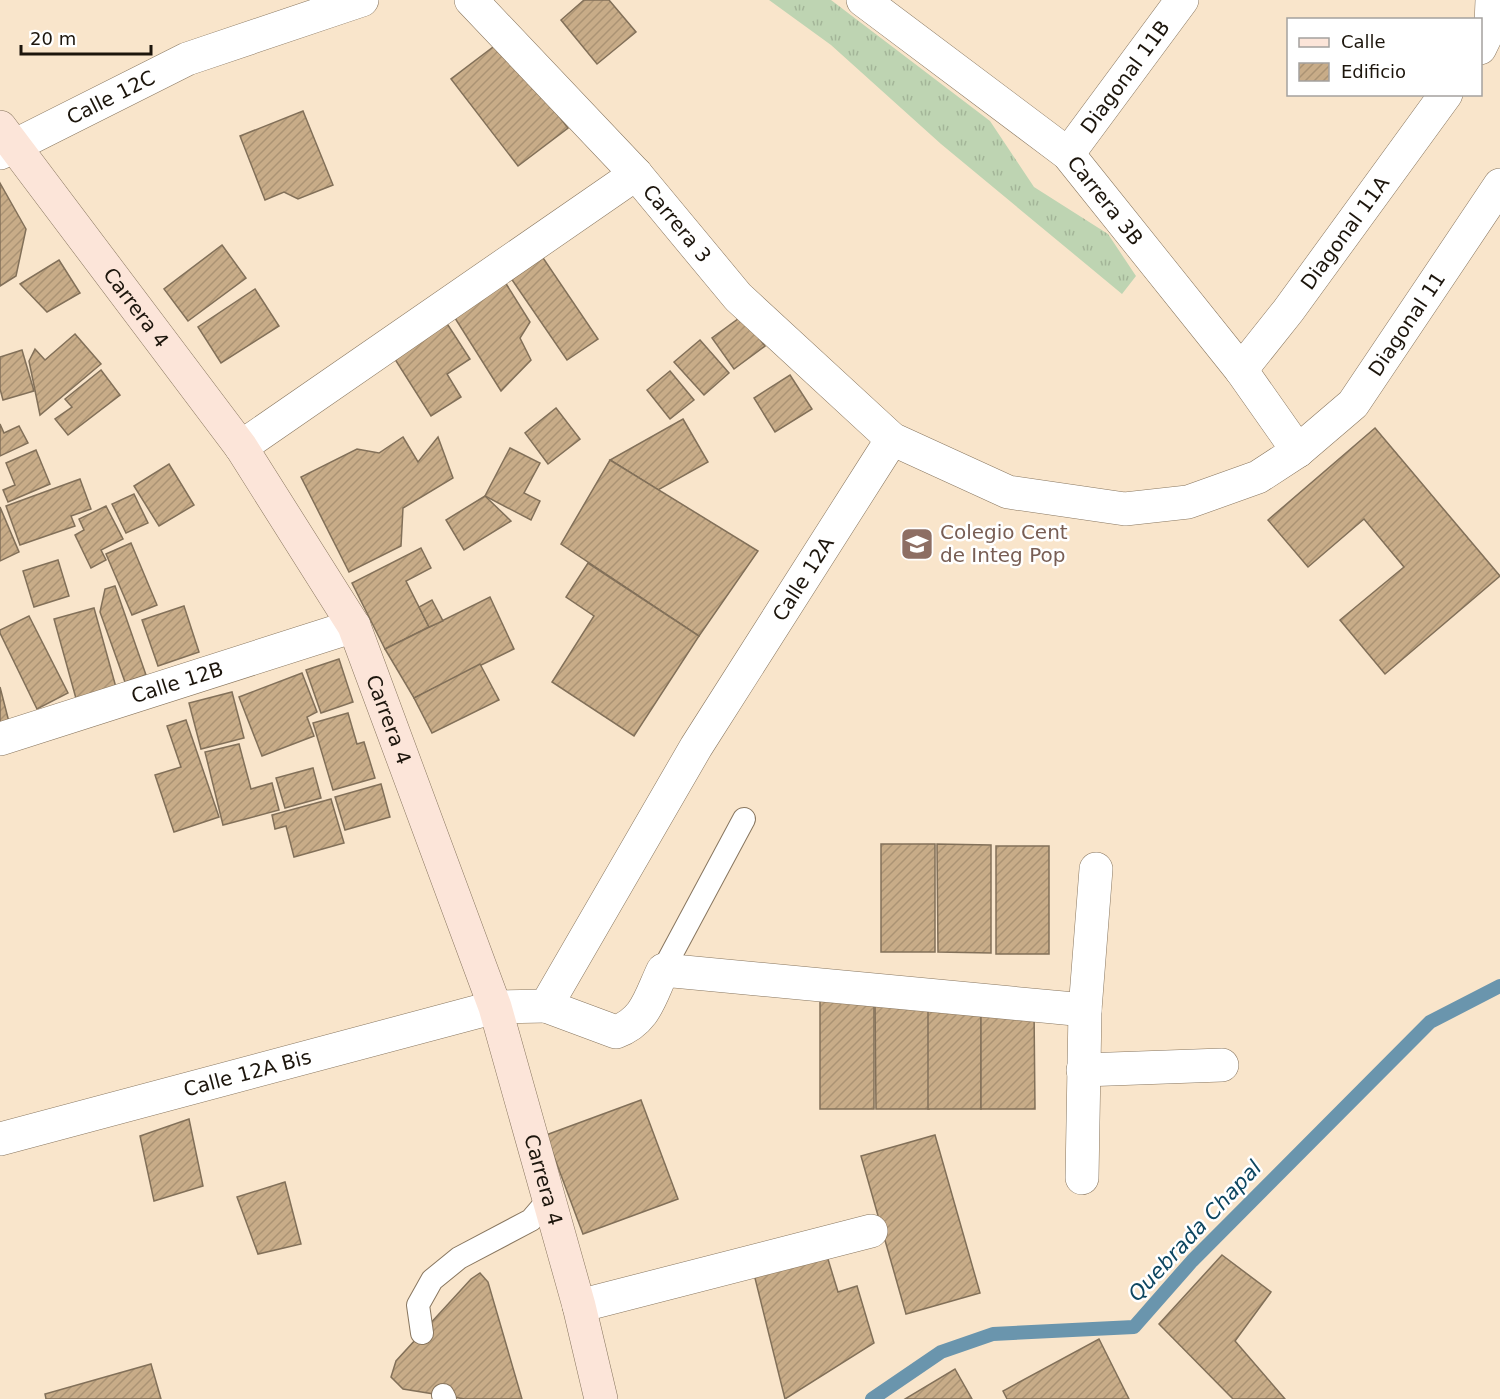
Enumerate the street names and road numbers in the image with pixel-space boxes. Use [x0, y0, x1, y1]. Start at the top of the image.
street label: Diagonal 11B [1076, 16, 1175, 138]
street label: Calle 12C [63, 65, 159, 129]
street label: Carrera 3B [1062, 151, 1148, 250]
street label: Diagonal 11A [1296, 171, 1394, 294]
street label: Carrera 3 [638, 180, 716, 267]
street label: Carrera 4 [98, 263, 174, 352]
street label: Diagonal 11 [1363, 267, 1450, 381]
street label: Calle 12A [767, 532, 839, 625]
street label: Calle 12B [128, 657, 226, 708]
street label: Carrera 4 [361, 671, 416, 768]
street label: Calle 12A Bis [181, 1045, 314, 1102]
street label: Carrera 4 [519, 1131, 568, 1228]

